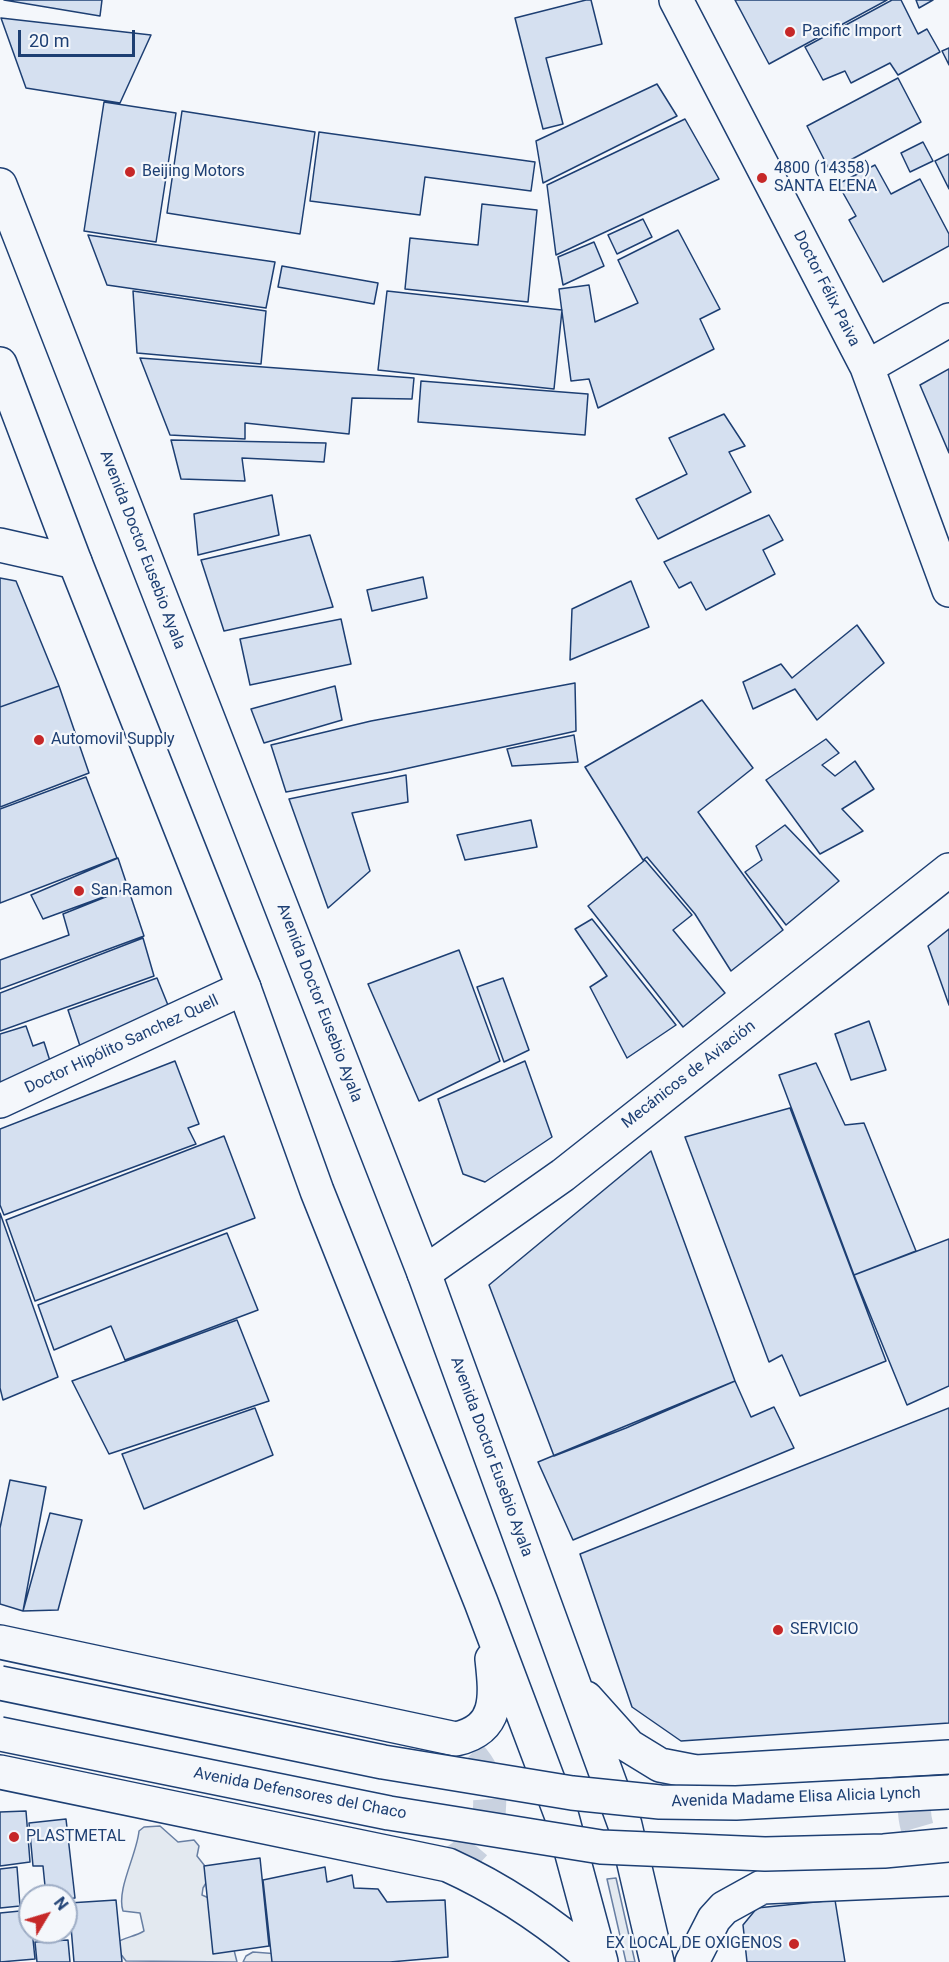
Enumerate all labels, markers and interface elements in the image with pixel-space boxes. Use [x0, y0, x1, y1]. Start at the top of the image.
scale bar [21, 18, 138, 56]
place label: Pacific Import [802, 22, 902, 42]
marker: Pacific Import [783, 25, 797, 39]
text: 20 m [29, 30, 69, 51]
place label: 4800 (14358) SANTA ELENA [774, 159, 877, 197]
place label: Beijing Motors [142, 162, 245, 182]
marker: Beijing Motors [123, 165, 137, 179]
marker: 4800 (14358) SANTA ELENA [755, 171, 769, 185]
street label: Doctor Félix Paiva [789, 228, 863, 350]
street label: Avenida Doctor Eusebio Ayala [95, 448, 189, 652]
place label: Automovil Supply [51, 730, 175, 750]
marker: Automovil Supply [32, 733, 46, 747]
place label: San Ramon [91, 881, 173, 901]
marker: San Ramon [72, 884, 86, 898]
street label: Avenida Doctor Eusebio Ayala [272, 901, 366, 1105]
street label: Doctor Hipólito Sanchez Quell [22, 992, 222, 1098]
street label: Mecánicos de Aviación [618, 1017, 760, 1133]
street label: Avenida Doctor Eusebio Ayala [446, 1354, 536, 1560]
place label: SERVICIO [790, 1620, 859, 1640]
marker: SERVICIO [771, 1623, 785, 1637]
street label: Avenida Defensores del Chaco [192, 1764, 408, 1824]
street label: Avenida Madame Elisa Alicia Lynch [671, 1784, 921, 1812]
place label: PLASTMETAL [26, 1827, 126, 1847]
marker: PLASTMETAL [7, 1830, 21, 1844]
north arrow [18, 1884, 78, 1944]
text: N [50, 1894, 72, 1914]
place label: EX LOCAL DE OXIGENOS [606, 1934, 782, 1954]
marker: EX LOCAL DE OXIGENOS [787, 1937, 801, 1951]

